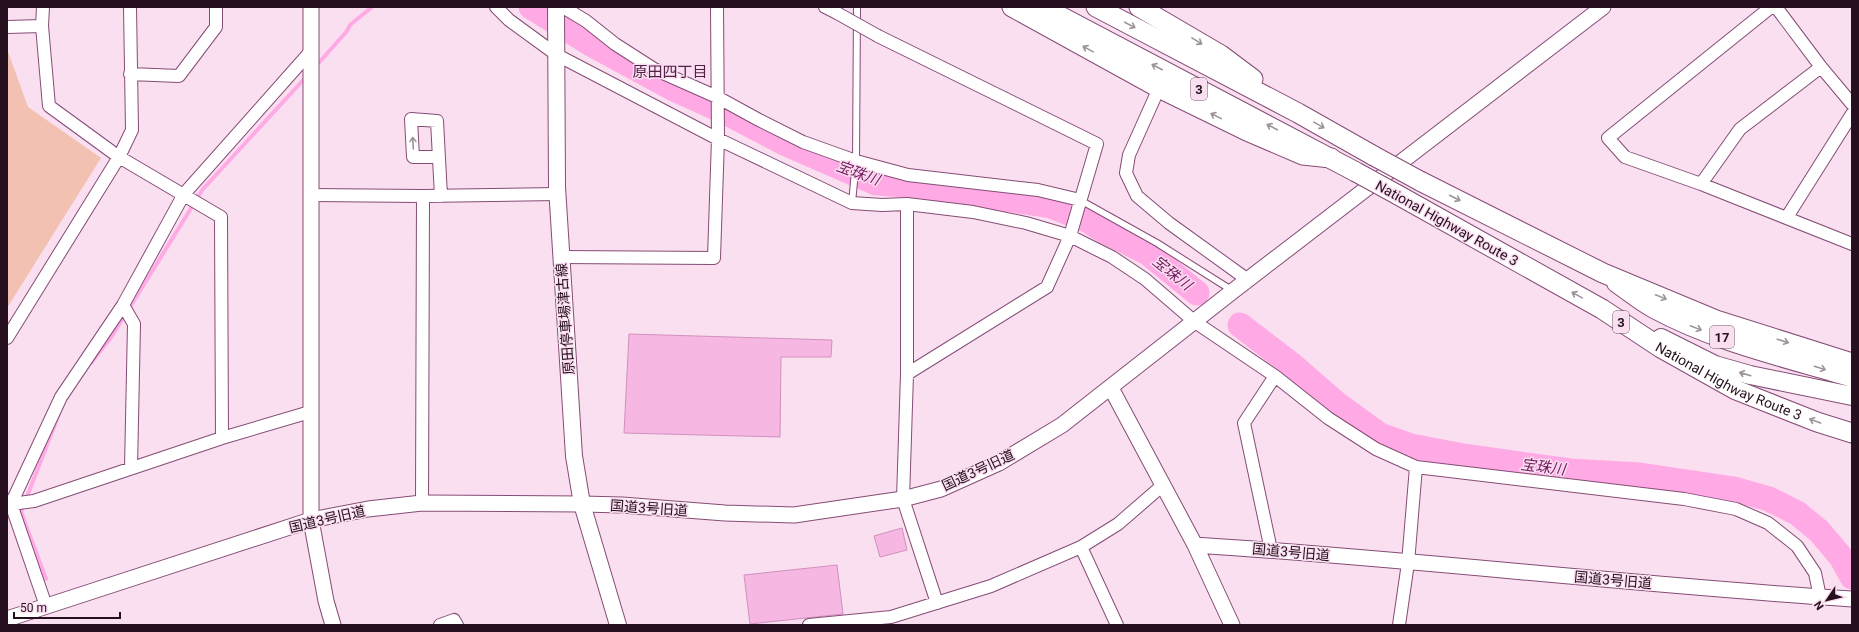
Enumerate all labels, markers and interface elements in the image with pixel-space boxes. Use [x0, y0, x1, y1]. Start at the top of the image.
one-way arrow [1124, 22, 1136, 29]
one-way arrow [1191, 37, 1203, 45]
one-way arrow [1082, 44, 1094, 52]
district label: 原田四丁目 [632, 63, 708, 81]
one-way arrow [1151, 63, 1163, 71]
road number: 3 [1191, 78, 1207, 100]
one-way arrow [1211, 112, 1223, 119]
one-way arrow [1313, 122, 1325, 129]
one-way arrow [1266, 123, 1278, 131]
one-way arrow [409, 137, 416, 150]
water label: 宝珠川 [834, 157, 884, 190]
street label: National Highway Route 3 [1373, 177, 1521, 269]
one-way arrow [1449, 195, 1461, 202]
water label: 宝珠川 [1149, 252, 1197, 295]
street label: 原田停車場津古線 [553, 263, 577, 375]
one-way arrow [1571, 291, 1583, 299]
one-way arrow [1654, 294, 1666, 301]
road number: 3 [1613, 311, 1629, 333]
one-way arrow [1690, 325, 1702, 332]
road number: 17 [1710, 326, 1734, 348]
one-way arrow [1776, 338, 1789, 345]
street label: National Highway Route 3 [1653, 339, 1804, 423]
one-way arrow [1813, 365, 1826, 372]
one-way arrow [1739, 370, 1752, 377]
one-way arrow [1809, 416, 1821, 424]
street label: 国道3号旧道 [939, 446, 1017, 494]
water label: 宝珠川 [1520, 455, 1568, 479]
street label: 国道3号旧道 [610, 497, 688, 519]
street label: 国道3号旧道 [287, 502, 367, 536]
street label: 国道3号旧道 [1252, 541, 1330, 563]
street label: 国道3号旧道 [1574, 569, 1652, 591]
north arrow [1807, 580, 1847, 620]
scale bar [14, 594, 120, 620]
text: N [1812, 598, 1827, 612]
text: 50 m [20, 601, 47, 615]

